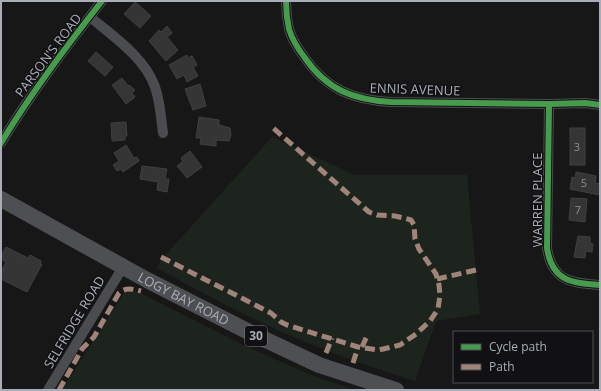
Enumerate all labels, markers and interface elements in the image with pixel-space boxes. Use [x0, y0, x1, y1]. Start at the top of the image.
street label: PARSON'S ROAD [11, 10, 85, 100]
street label: ENNIS AVENUE [369, 78, 461, 100]
house number: 3 [574, 139, 580, 154]
street label: WARREN PLACE [528, 153, 546, 247]
house number: 5 [581, 175, 587, 190]
house number: 7 [575, 202, 581, 217]
street label: LOGY BAY ROAD [135, 268, 232, 329]
street label: SELFRIDGE ROAD [39, 272, 109, 372]
road number: 30 [245, 326, 267, 346]
legend [453, 331, 593, 383]
text: Cycle path [489, 338, 547, 355]
text: Path [489, 358, 515, 375]

